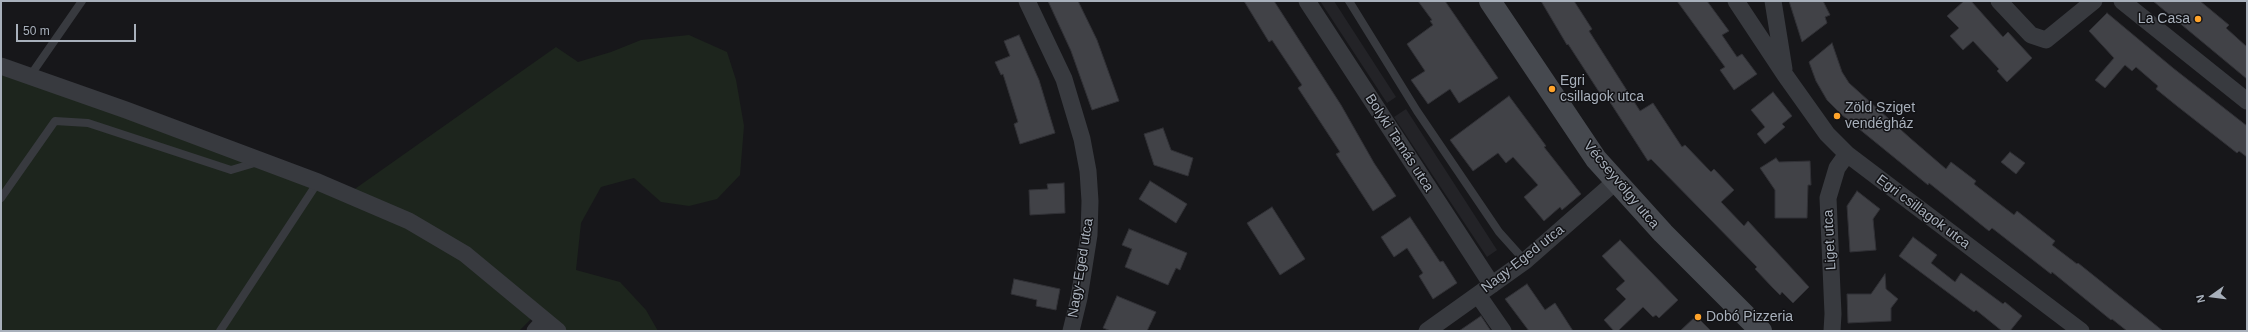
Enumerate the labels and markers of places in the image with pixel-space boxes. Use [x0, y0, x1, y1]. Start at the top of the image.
place label: La Casa [2138, 11, 2190, 27]
marker: La Casa [2193, 14, 2203, 24]
place label: Egri csillagok utca [1560, 73, 1644, 106]
marker: Egri csillagok utca [1547, 84, 1557, 94]
place label: Zöld Sziget vendégház [1845, 100, 1915, 132]
marker: Zöld Sziget vendégház [1832, 111, 1842, 121]
place label: Dobó Pizzeria [1706, 309, 1793, 325]
marker: Dobó Pizzeria [1693, 312, 1703, 322]

